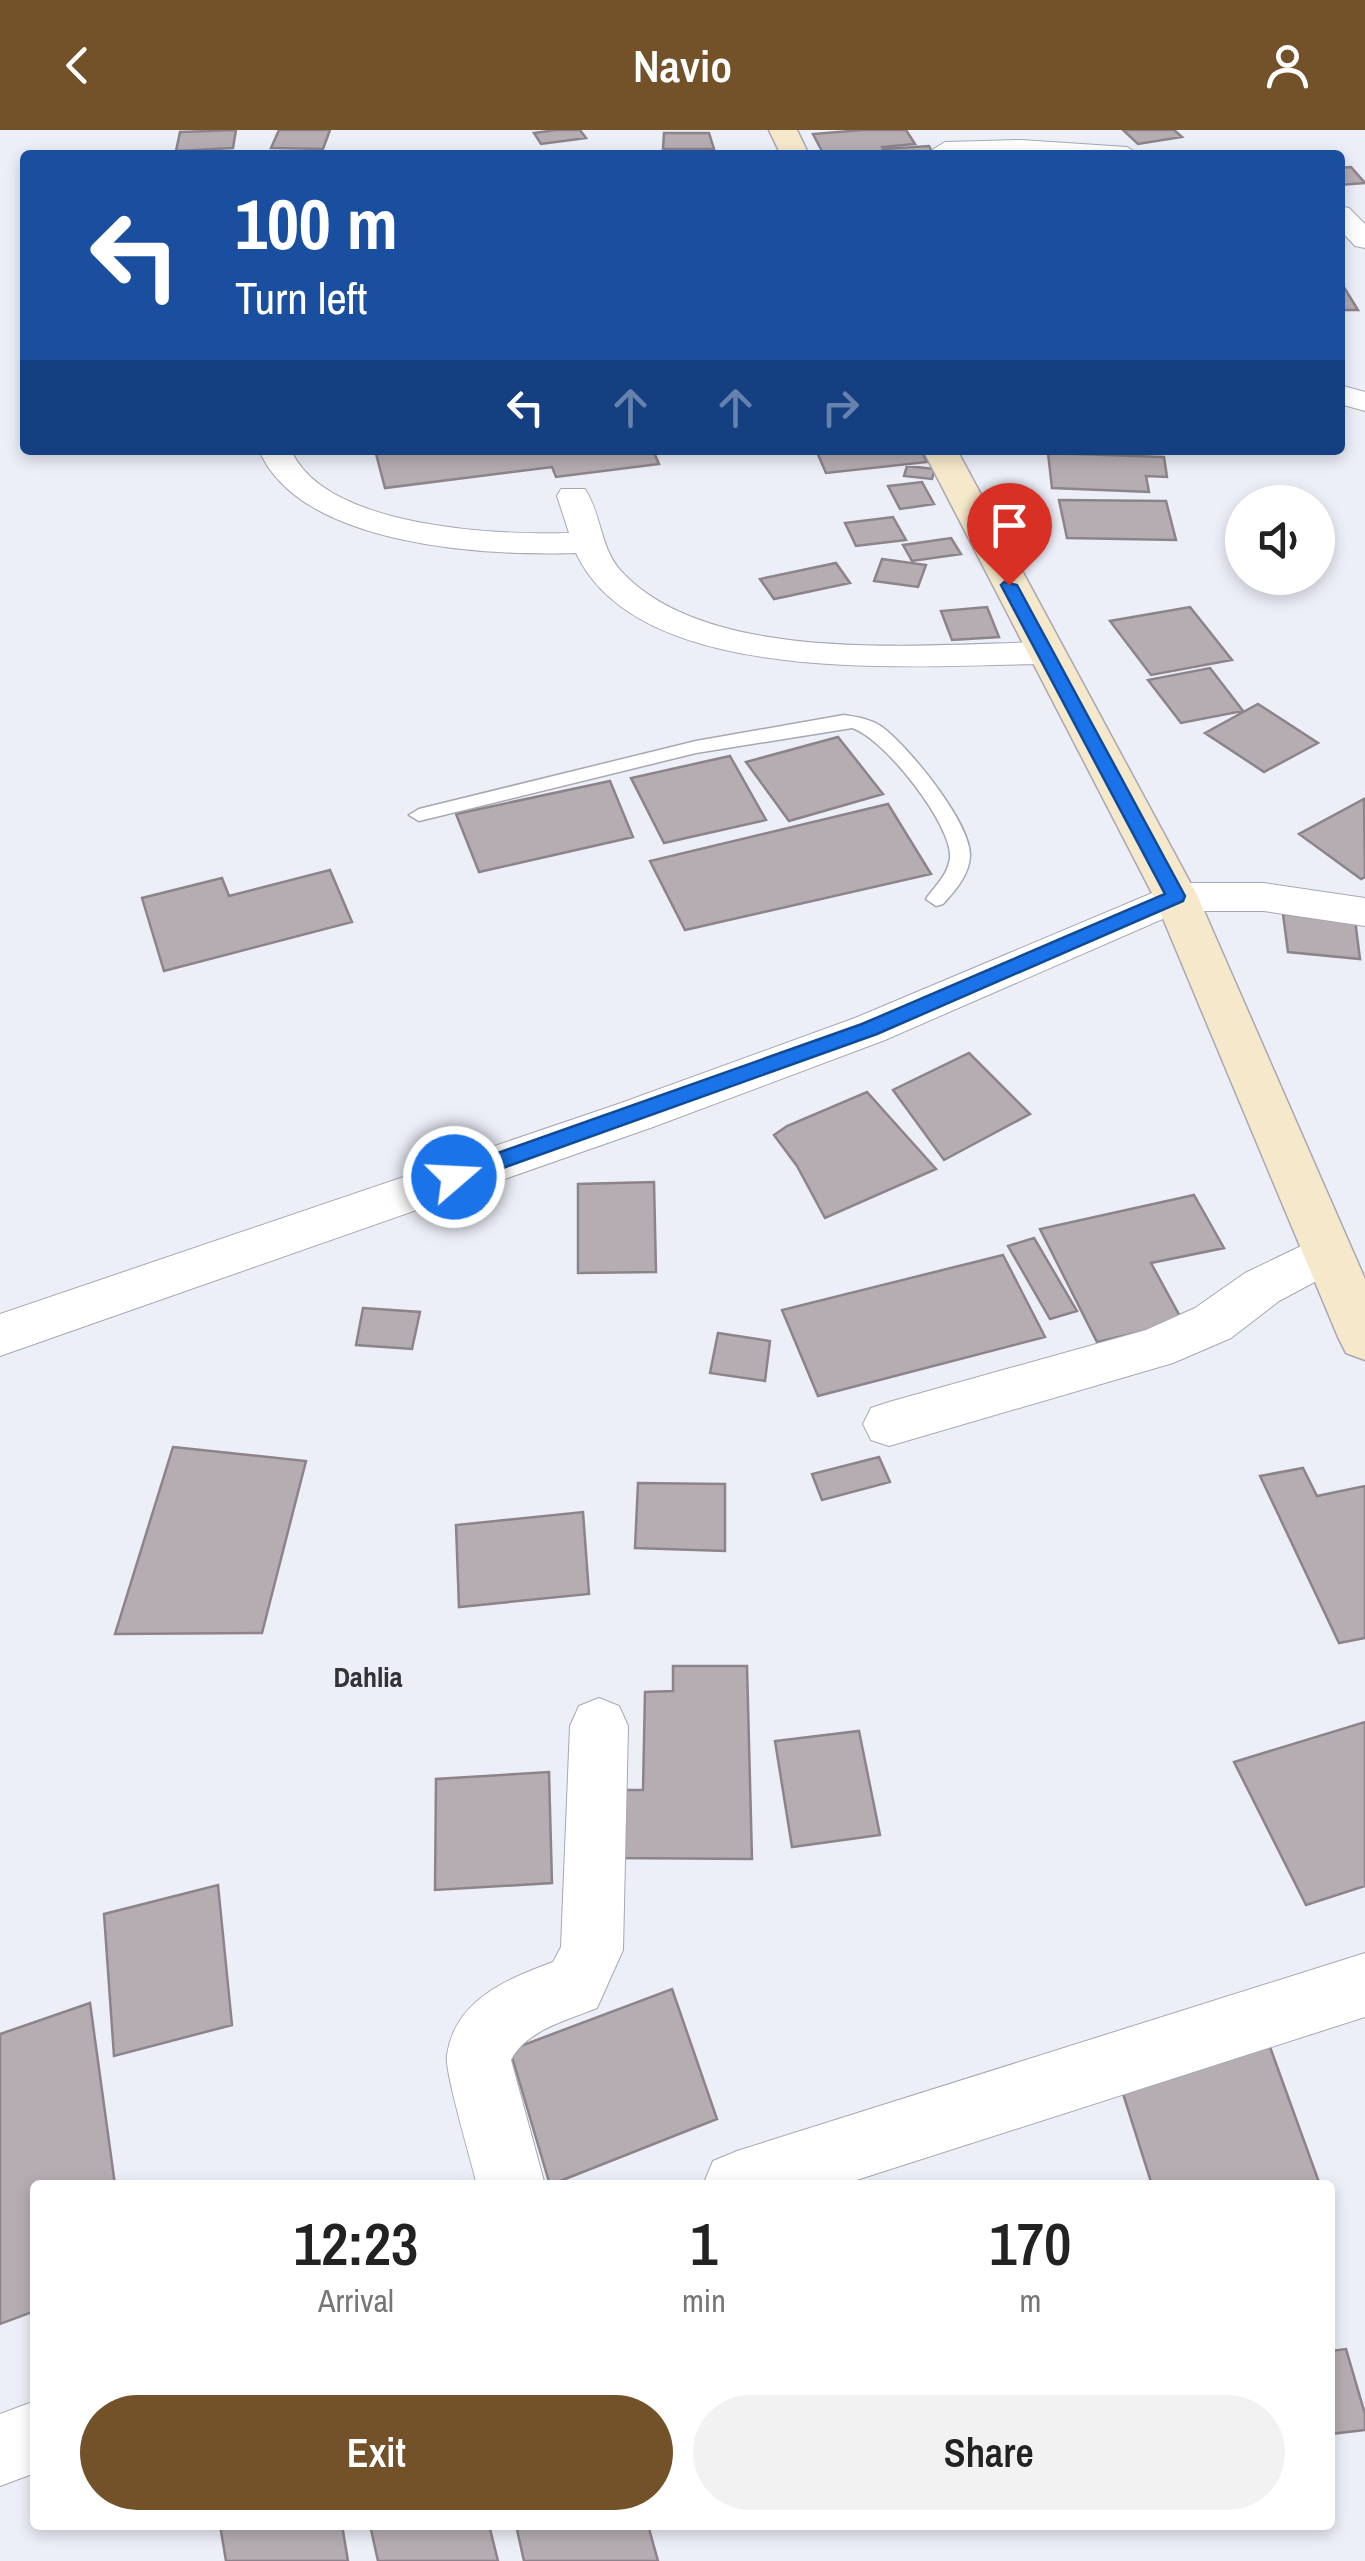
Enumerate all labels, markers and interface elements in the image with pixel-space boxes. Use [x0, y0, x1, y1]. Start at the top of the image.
text: Navio [633, 35, 732, 96]
icon: back [50, 38, 105, 93]
icon: person [1260, 38, 1315, 93]
text: 100 m [235, 177, 398, 271]
icon: left [70, 190, 200, 320]
text: Turn left [235, 267, 367, 328]
icon: left [498, 380, 553, 435]
icon: ahead [603, 380, 658, 435]
icon: ahead [708, 380, 763, 435]
icon: right [813, 380, 868, 435]
pin [967, 483, 1052, 586]
map controls [1225, 485, 1335, 595]
button: sound [1225, 485, 1335, 595]
icon: arrive [982, 498, 1037, 553]
position arrow [402, 1125, 506, 1229]
district label: Dahlia [334, 1658, 403, 1696]
text: 12:23 [294, 2203, 418, 2284]
text: 1 [690, 2203, 718, 2284]
text: 170 [989, 2203, 1071, 2284]
text: Arrival [318, 2279, 394, 2322]
text: min [682, 2279, 726, 2322]
text: m [1019, 2279, 1041, 2322]
button: Exit [80, 2395, 673, 2510]
button: Share [693, 2395, 1285, 2510]

